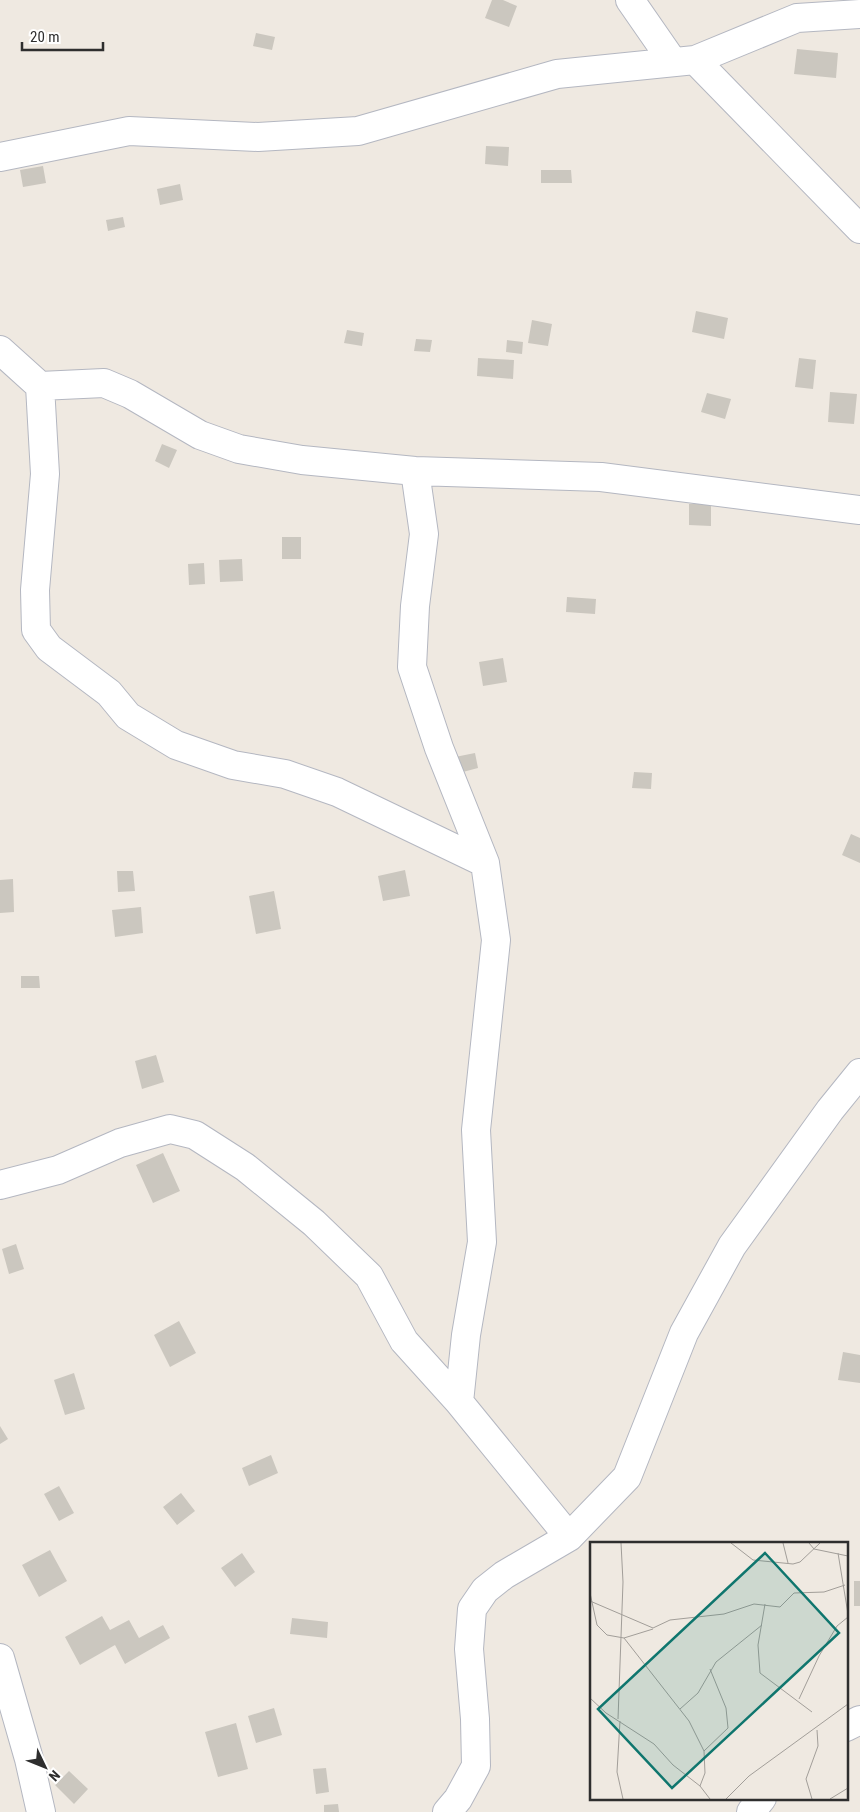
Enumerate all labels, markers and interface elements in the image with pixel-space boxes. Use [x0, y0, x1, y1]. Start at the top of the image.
scale bar [22, 20, 104, 52]
text: 20 m [30, 28, 60, 46]
inset map [590, 1542, 848, 1800]
north arrow [20, 1742, 70, 1792]
text: N [46, 1767, 63, 1784]

